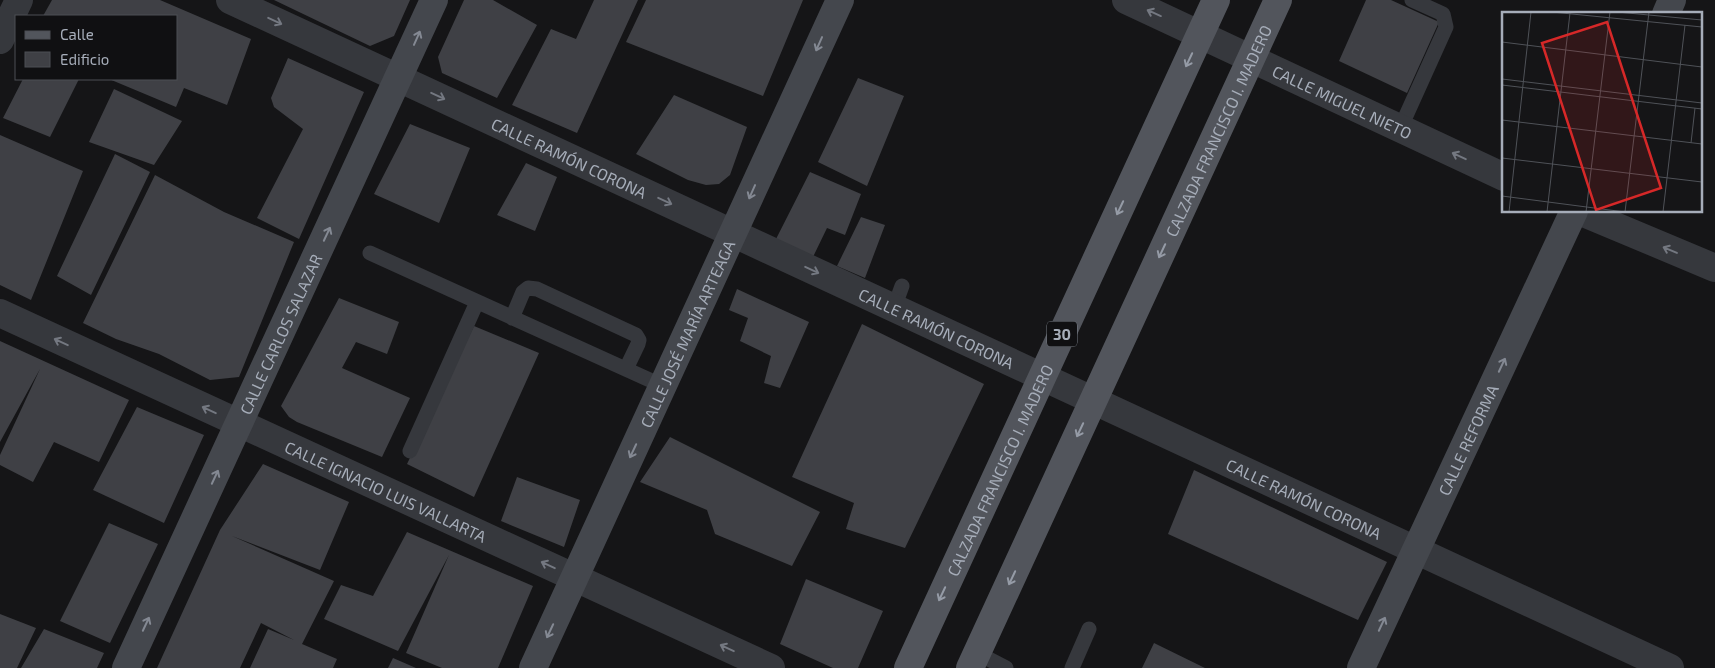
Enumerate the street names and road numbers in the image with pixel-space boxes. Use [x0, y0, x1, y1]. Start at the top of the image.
street label: CALZADA FRANCISCO I. MADERO [1161, 22, 1275, 239]
street label: CALLE MIGUEL NIETO [1270, 61, 1415, 142]
street label: CALLE RAMÓN CORONA [489, 113, 650, 202]
street label: CALLE JOSÉ MARÍA ARTEAGA [635, 237, 738, 430]
street label: CALLE CARLOS SALAZAR [235, 251, 325, 417]
street label: CALLE RAMÓN CORONA [856, 284, 1017, 372]
road number: 30 [1047, 322, 1077, 346]
street label: CALZADA FRANCISCO I. MADERO [942, 361, 1056, 579]
street label: CALLE REFORMA [1433, 381, 1501, 498]
street label: CALLE IGNACIO LUIS VALLARTA [282, 436, 490, 545]
street label: CALLE RAMÓN CORONA [1223, 454, 1385, 542]

